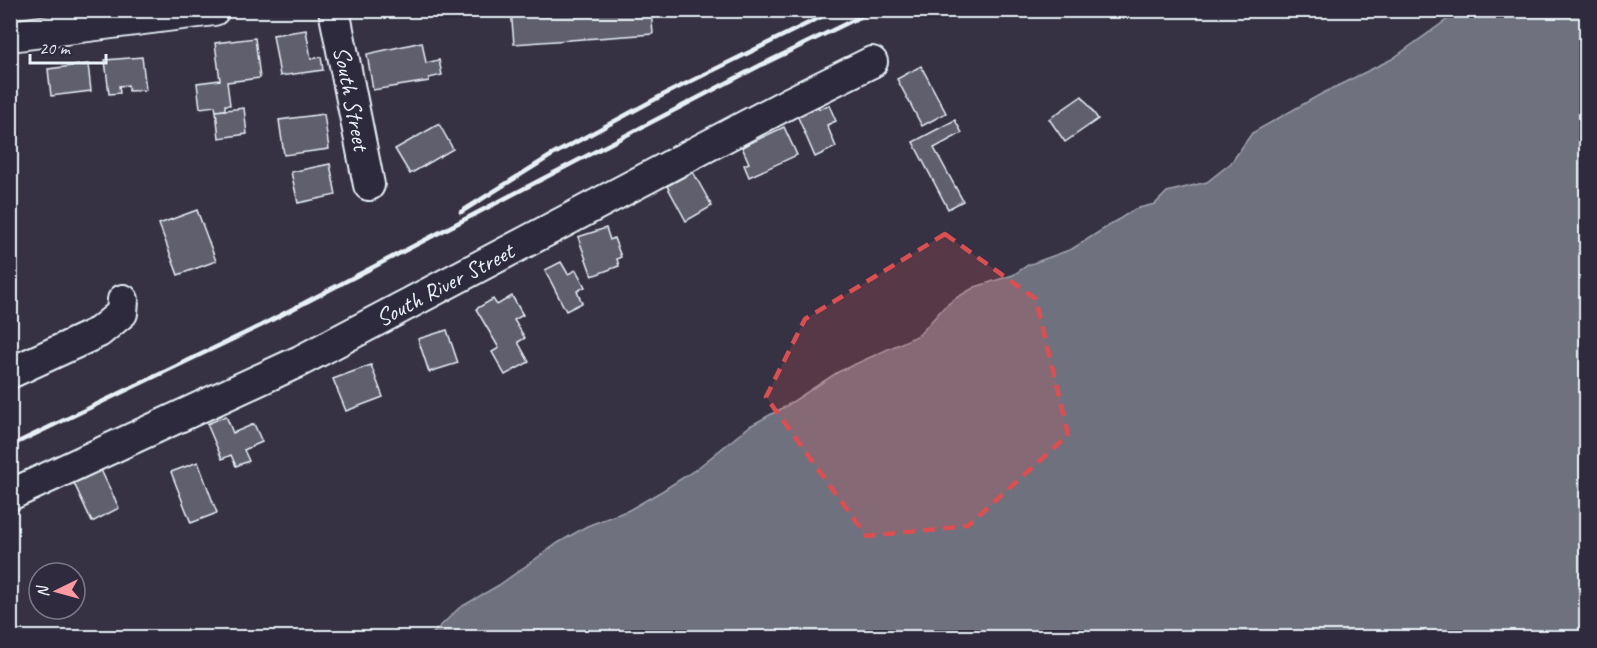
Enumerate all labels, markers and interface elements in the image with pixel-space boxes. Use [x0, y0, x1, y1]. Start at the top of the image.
scale bar [30, 27, 106, 65]
text: 20 m [39, 37, 72, 59]
street label: South Street [327, 44, 377, 155]
street label: South River Street [371, 235, 520, 333]
north arrow [27, 561, 87, 621]
text: N [32, 583, 53, 598]

